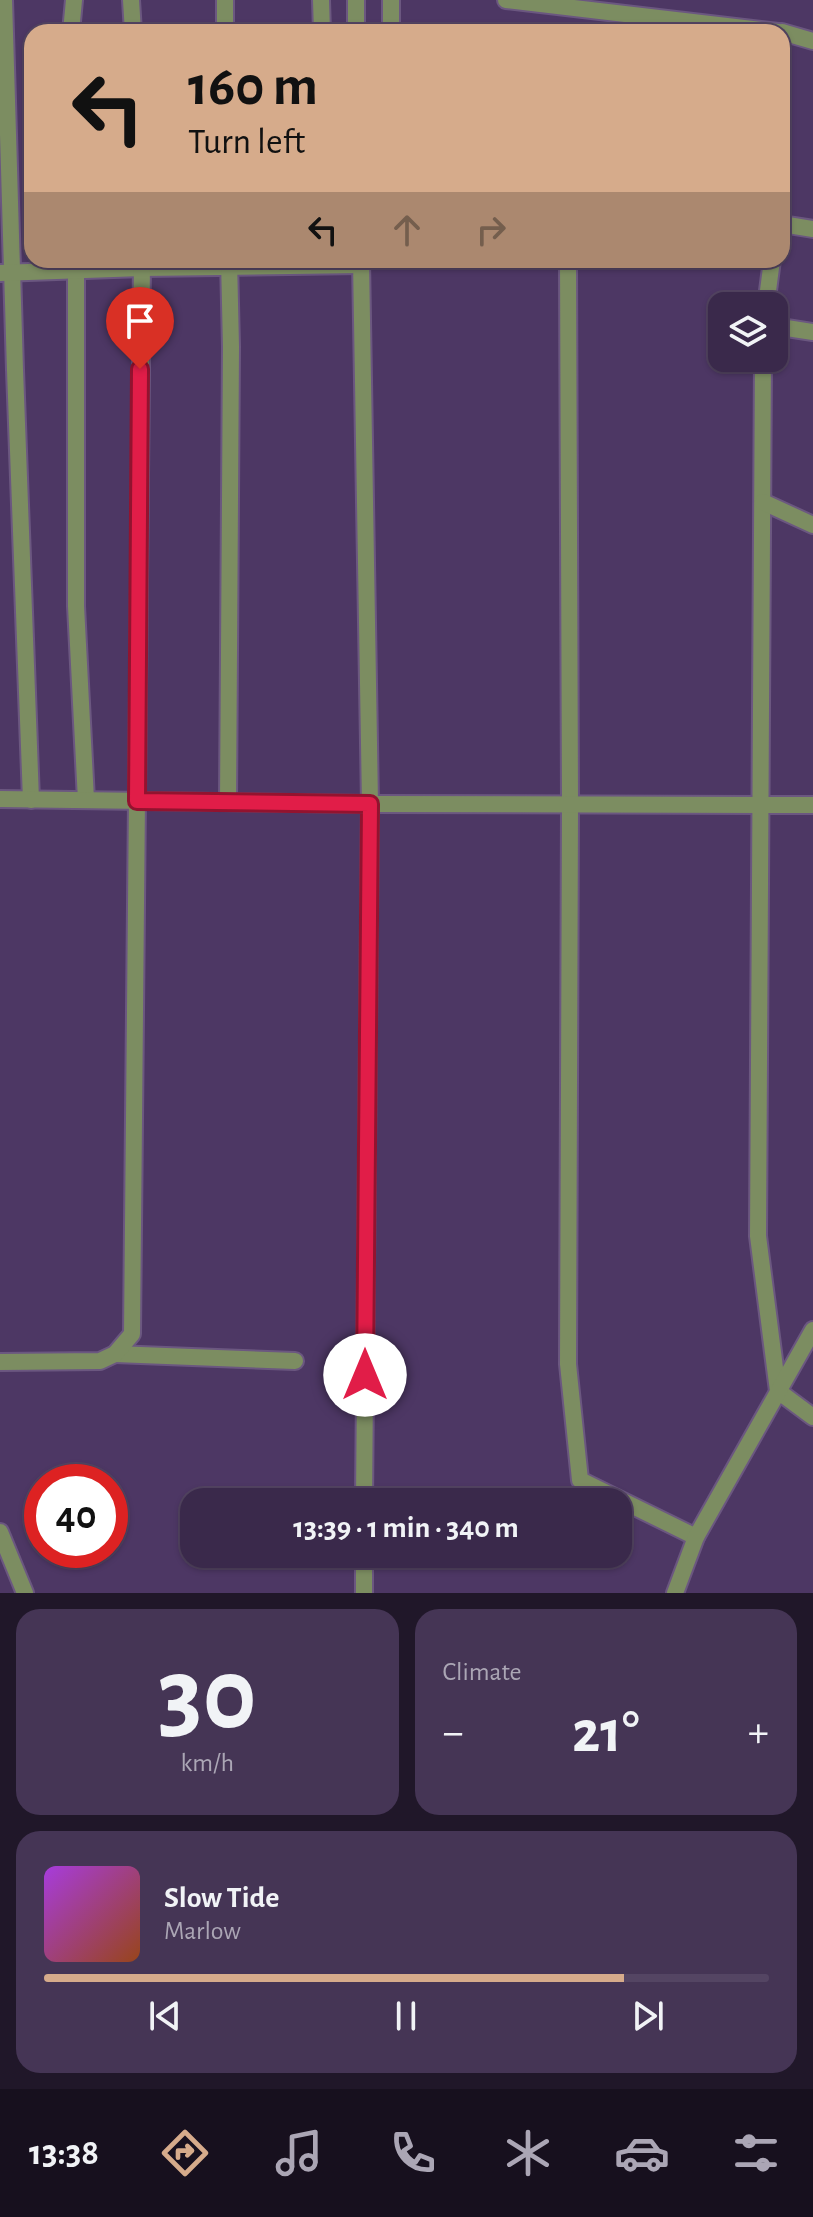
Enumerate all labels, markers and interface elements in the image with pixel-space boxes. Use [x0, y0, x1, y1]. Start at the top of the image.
icon: left [56, 56, 160, 160]
text: 160 m [188, 59, 318, 115]
text: Turn left [188, 124, 305, 160]
icon: left [301, 208, 345, 252]
icon: ahead [385, 208, 429, 252]
icon: right [469, 208, 513, 252]
pin [106, 287, 174, 369]
map controls [708, 292, 788, 372]
button: layers [708, 292, 788, 372]
icon: arrive [118, 299, 162, 343]
position arrow [323, 1333, 407, 1417]
speed limit sign: 40 [24, 1464, 128, 1568]
text: 13:39 · 1 min · 340 m [293, 1513, 519, 1543]
text: 30 [158, 1644, 257, 1748]
text: Climate [443, 1659, 521, 1685]
text: 21° [572, 1703, 639, 1763]
text: − [443, 1711, 464, 1755]
text: + [748, 1711, 769, 1755]
text: km/h [180, 1750, 234, 1776]
text: Slow Tide [164, 1883, 279, 1913]
text: Marlow [164, 1918, 241, 1944]
icon: previous [143, 1994, 187, 2038]
icon: pause [384, 1994, 428, 2038]
icon: next [626, 1994, 670, 2038]
icon: directions [157, 2125, 213, 2181]
icon: music [271, 2125, 327, 2181]
icon: phone [385, 2125, 441, 2181]
icon: climate [500, 2125, 556, 2181]
icon: car [614, 2125, 670, 2181]
icon: filters [728, 2125, 784, 2181]
text: 13:38 [29, 2135, 99, 2171]

